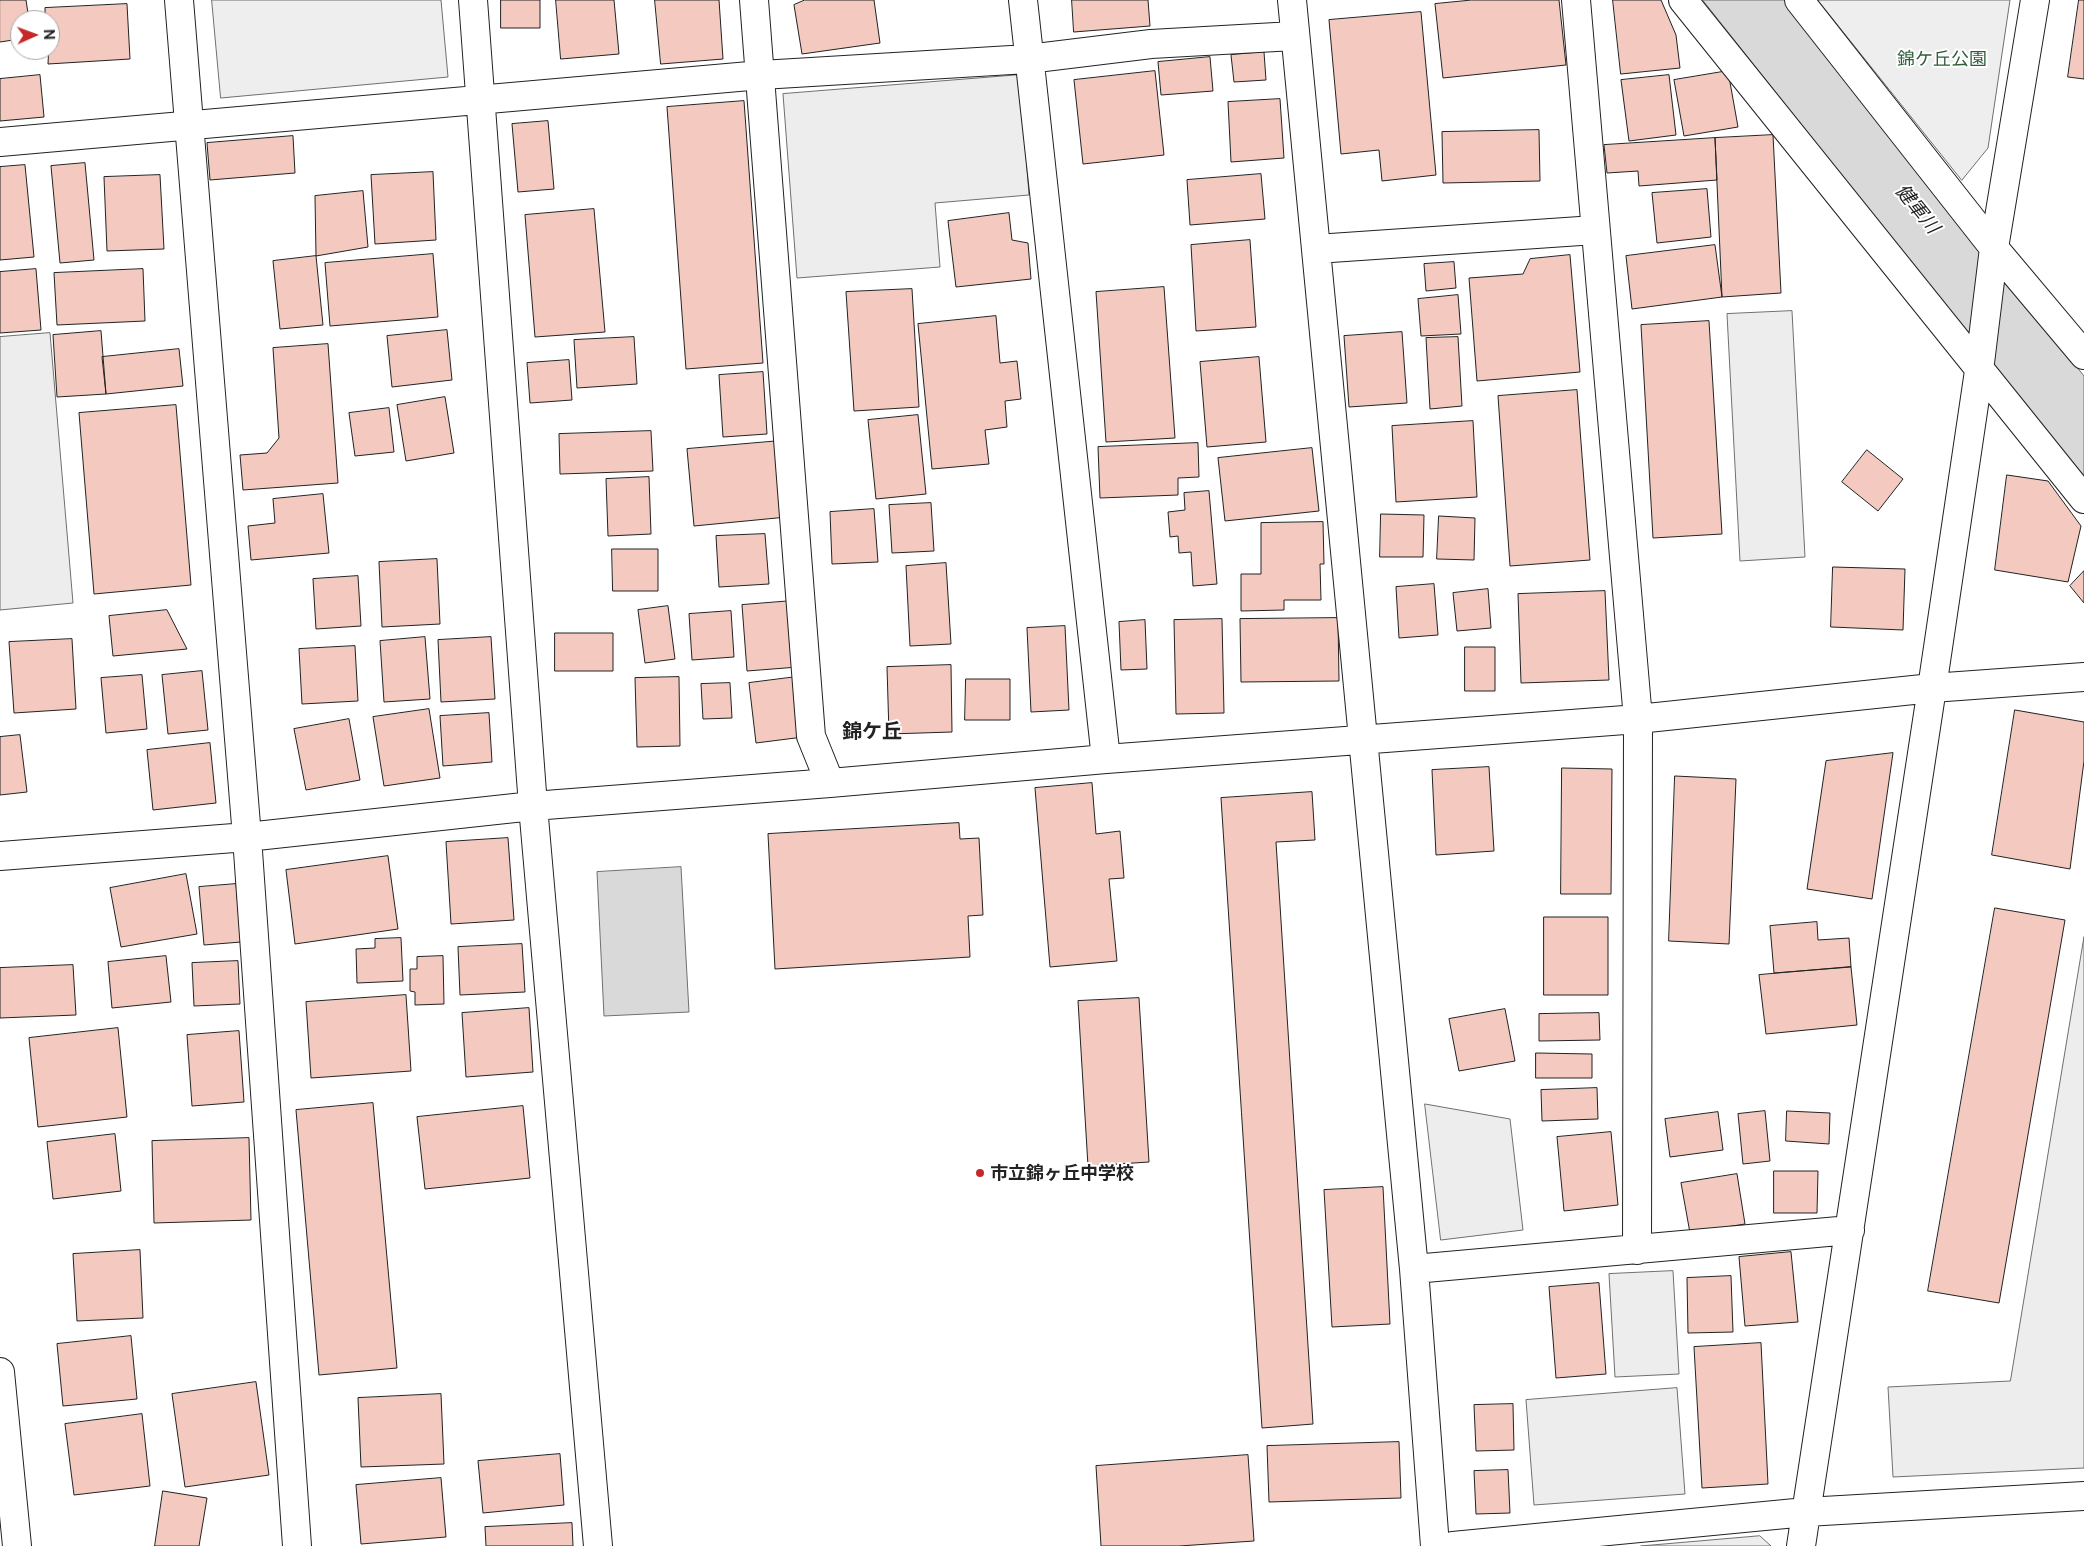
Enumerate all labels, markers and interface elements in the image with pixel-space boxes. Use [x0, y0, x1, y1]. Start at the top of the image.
north arrow [10, 10, 60, 60]
text: N [41, 29, 57, 40]
park label: 錦ケ丘公園 [1897, 48, 1987, 70]
water label: 健軍川 [1890, 180, 1944, 238]
district label: 錦ケ丘 [842, 720, 902, 744]
place label: 市立錦ヶ丘中学校 [990, 1162, 1134, 1184]
marker: 市立錦ヶ丘中学校 [974, 1167, 986, 1179]

